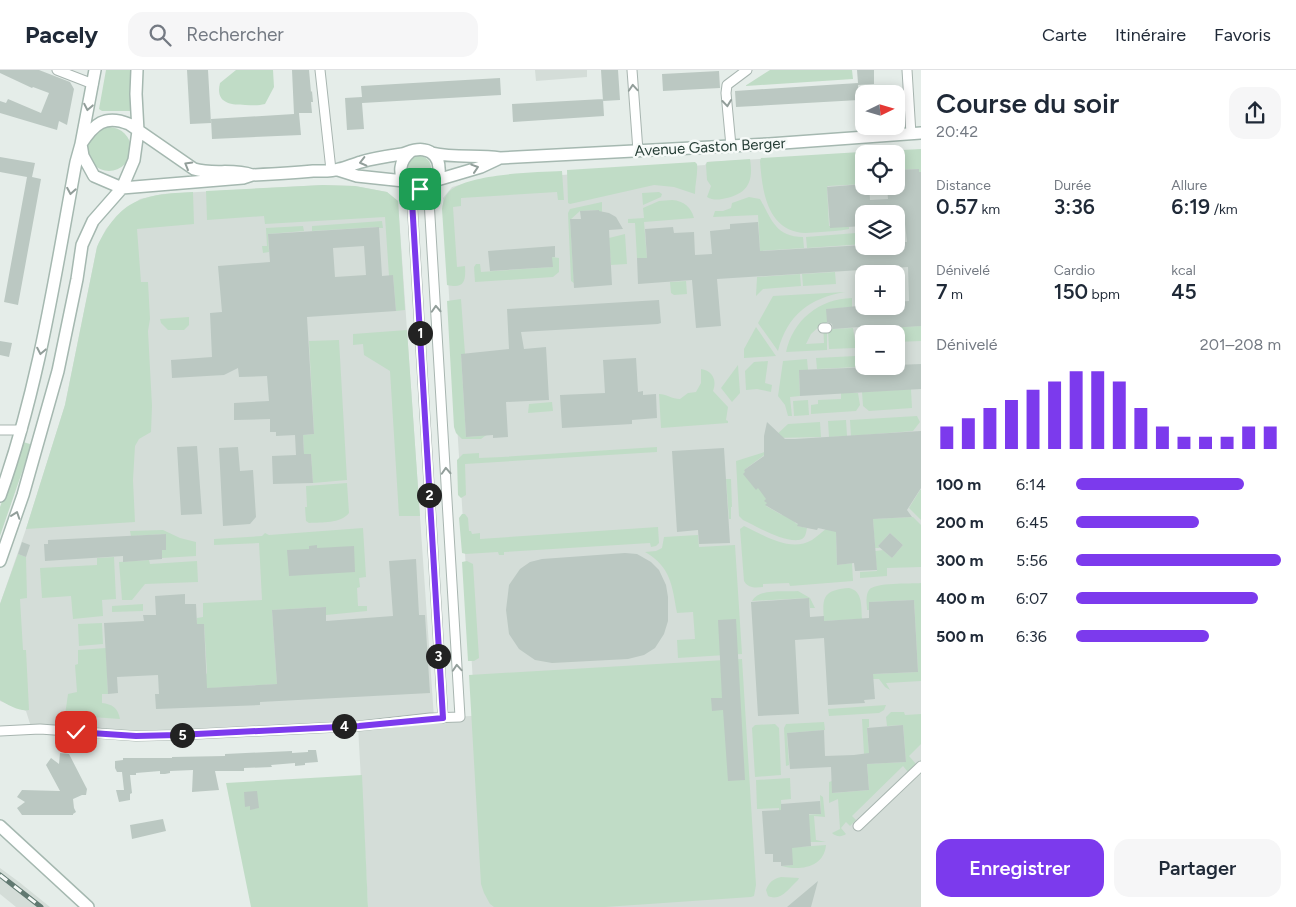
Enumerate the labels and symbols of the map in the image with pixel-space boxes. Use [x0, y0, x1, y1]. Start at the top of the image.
one-way arrow [628, 83, 639, 91]
north arrow [855, 85, 905, 135]
one-way arrow [721, 99, 732, 107]
one-way arrow [84, 102, 94, 111]
street label: Avenue Gaston Berger [634, 134, 786, 160]
one-way arrow [358, 156, 367, 167]
one-way arrow [184, 161, 193, 171]
one-way arrow [470, 164, 479, 174]
pin [399, 168, 441, 210]
one-way arrow [66, 187, 76, 196]
one-way arrow [430, 305, 441, 313]
pin: 1 [408, 320, 432, 346]
one-way arrow [37, 347, 47, 356]
one-way arrow [440, 467, 451, 475]
pin: 2 [416, 482, 442, 508]
one-way arrow [11, 511, 21, 520]
pin: 3 [426, 644, 450, 668]
one-way arrow [452, 664, 463, 672]
pin [55, 711, 97, 753]
pin: 4 [332, 714, 356, 738]
pin: 5 [170, 722, 194, 748]

